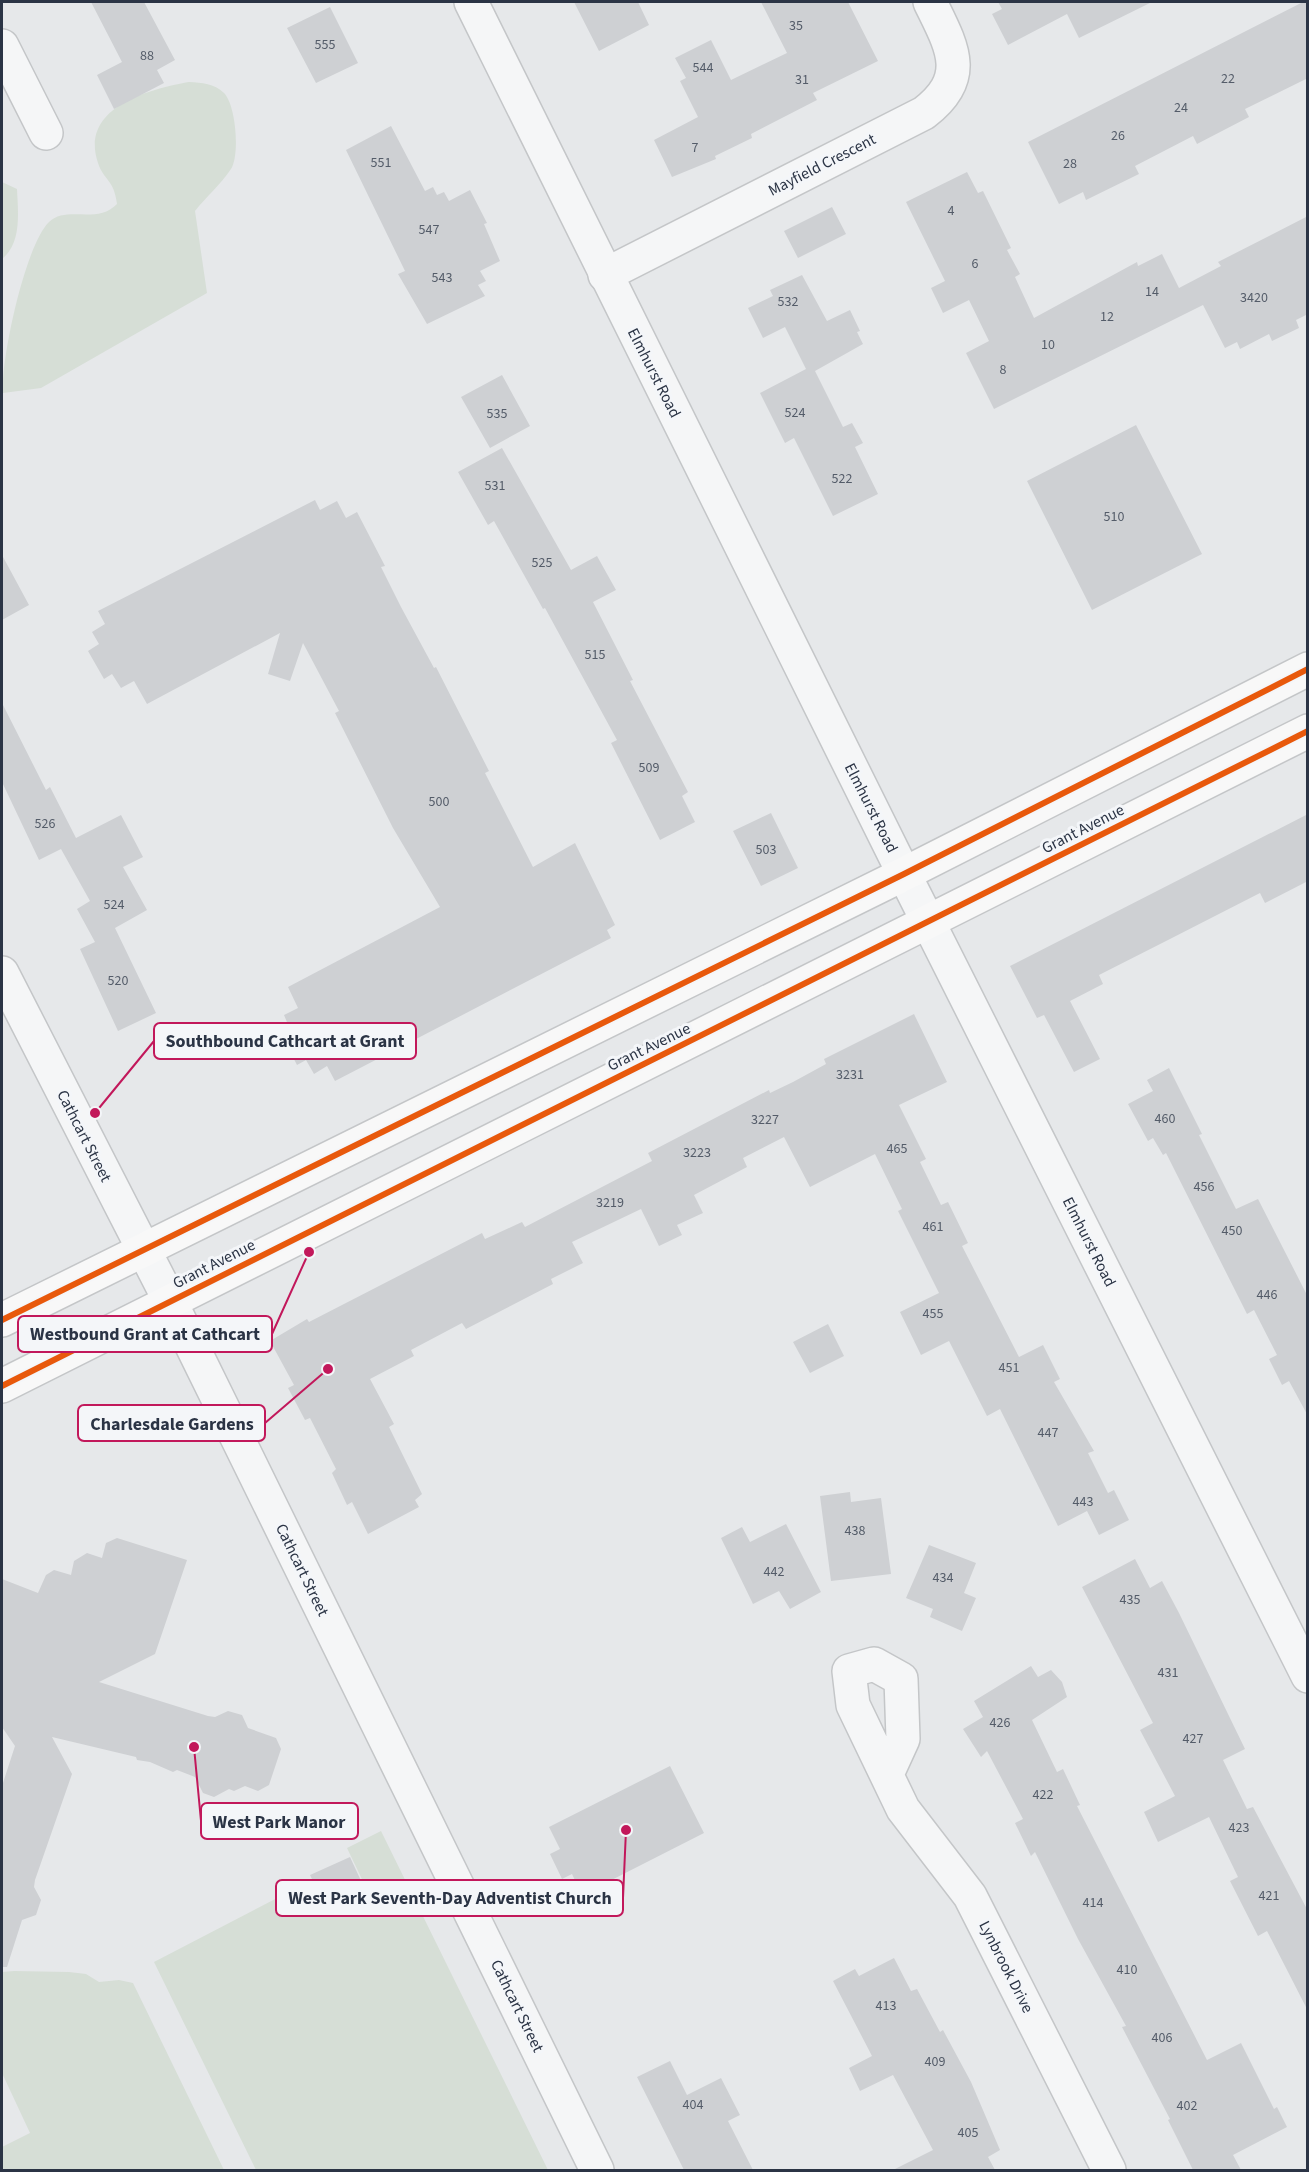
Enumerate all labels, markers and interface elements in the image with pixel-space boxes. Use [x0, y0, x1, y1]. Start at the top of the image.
house number: 35 [789, 16, 803, 36]
house number: 555 [315, 35, 335, 55]
house number: 88 [140, 46, 154, 66]
house number: 544 [693, 58, 713, 78]
house number: 22 [1221, 69, 1235, 89]
house number: 31 [795, 70, 809, 90]
house number: 24 [1174, 98, 1188, 118]
house number: 26 [1111, 126, 1125, 146]
street label: Mayfield Crescent [764, 128, 880, 202]
house number: 7 [692, 138, 699, 158]
house number: 551 [371, 153, 391, 173]
house number: 28 [1063, 154, 1077, 174]
house number: 4 [948, 201, 955, 221]
house number: 547 [419, 220, 439, 240]
house number: 6 [972, 254, 979, 274]
house number: 543 [432, 268, 452, 288]
house number: 14 [1145, 282, 1159, 302]
house number: 3420 [1240, 288, 1268, 308]
house number: 532 [778, 292, 798, 312]
house number: 12 [1100, 307, 1114, 327]
street label: Elmhurst Road [622, 324, 686, 422]
house number: 10 [1041, 335, 1055, 355]
house number: 8 [1000, 360, 1007, 380]
house number: 524 [785, 403, 805, 423]
house number: 535 [487, 404, 507, 424]
house number: 522 [832, 469, 852, 489]
house number: 531 [485, 476, 505, 496]
house number: 510 [1104, 507, 1124, 527]
house number: 525 [532, 553, 552, 573]
house number: 515 [585, 645, 605, 665]
house number: 509 [639, 758, 659, 778]
street label: Elmhurst Road [839, 759, 903, 857]
house number: 500 [429, 792, 449, 812]
street label: Grant Avenue [1038, 799, 1128, 859]
house number: 526 [35, 814, 55, 834]
house number: 503 [756, 840, 776, 860]
house number: 524 [104, 895, 124, 915]
house number: 520 [108, 971, 128, 991]
street label: Grant Avenue [604, 1017, 694, 1077]
callout: Southbound Cathcart at Grant [154, 1023, 416, 1059]
text: Southbound Cathcart at Grant [166, 1029, 404, 1054]
house number: 3231 [836, 1065, 864, 1085]
street label: Cathcart Street [51, 1086, 117, 1186]
house number: 460 [1155, 1109, 1175, 1129]
house number: 3227 [751, 1110, 779, 1130]
house number: 465 [887, 1139, 907, 1159]
house number: 3223 [683, 1143, 711, 1163]
house number: 456 [1194, 1177, 1214, 1197]
house number: 3219 [596, 1193, 624, 1213]
street label: Elmhurst Road [1057, 1193, 1121, 1291]
house number: 461 [923, 1217, 943, 1237]
house number: 450 [1222, 1221, 1242, 1241]
street label: Grant Avenue [169, 1234, 259, 1294]
house number: 446 [1257, 1285, 1277, 1305]
house number: 455 [923, 1304, 943, 1324]
callout: Westbound Grant at Cathcart [18, 1316, 272, 1352]
text: Westbound Grant at Cathcart [30, 1322, 260, 1347]
house number: 451 [999, 1358, 1019, 1378]
callout: Charlesdale Gardens [78, 1405, 265, 1441]
text: Charlesdale Gardens [90, 1412, 254, 1437]
house number: 447 [1038, 1423, 1058, 1443]
house number: 443 [1073, 1492, 1093, 1512]
street label: Cathcart Street [270, 1520, 334, 1621]
house number: 438 [845, 1521, 865, 1541]
house number: 442 [764, 1562, 784, 1582]
house number: 434 [933, 1568, 953, 1588]
house number: 435 [1120, 1590, 1140, 1610]
house number: 431 [1158, 1663, 1178, 1683]
house number: 426 [990, 1713, 1010, 1733]
house number: 427 [1183, 1729, 1203, 1749]
house number: 422 [1033, 1785, 1053, 1805]
callout: West Park Manor [201, 1803, 358, 1839]
text: West Park Manor [213, 1810, 346, 1835]
house number: 423 [1229, 1818, 1249, 1838]
callout: West Park Seventh-Day Adventist Church [276, 1880, 623, 1916]
text: West Park Seventh-Day Adventist Church [288, 1886, 612, 1911]
house number: 421 [1259, 1886, 1279, 1906]
house number: 414 [1083, 1893, 1103, 1913]
street label: Lynbrook Drive [973, 1917, 1039, 2017]
street label: Cathcart Street [485, 1956, 549, 2057]
house number: 410 [1117, 1960, 1137, 1980]
house number: 413 [876, 1996, 896, 2016]
house number: 406 [1152, 2028, 1172, 2048]
house number: 409 [925, 2052, 945, 2072]
house number: 404 [683, 2095, 703, 2115]
house number: 402 [1177, 2096, 1197, 2116]
house number: 405 [958, 2123, 978, 2143]

